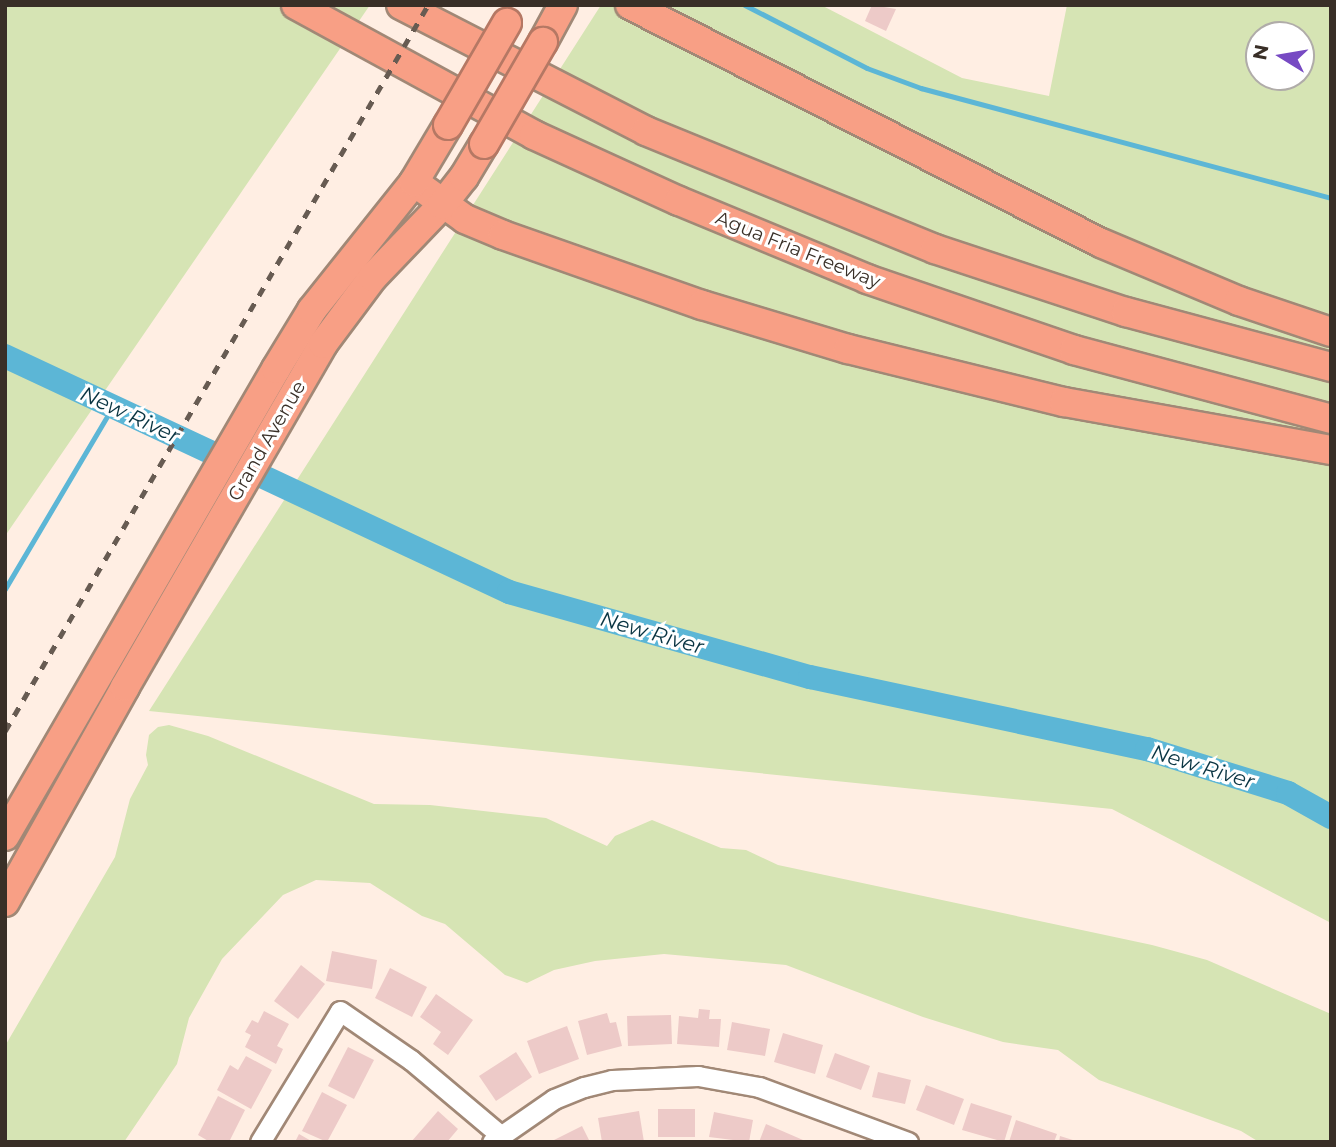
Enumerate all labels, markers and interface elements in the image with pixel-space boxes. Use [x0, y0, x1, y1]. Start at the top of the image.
north arrow [1245, 21, 1315, 91]
text: N [1248, 43, 1274, 62]
street label: Agua Fria Freeway [712, 207, 884, 293]
street label: Grand Avenue [223, 377, 311, 505]
water label: New River [76, 381, 184, 449]
water label: New River [597, 606, 707, 660]
water label: New River [1148, 739, 1258, 795]

